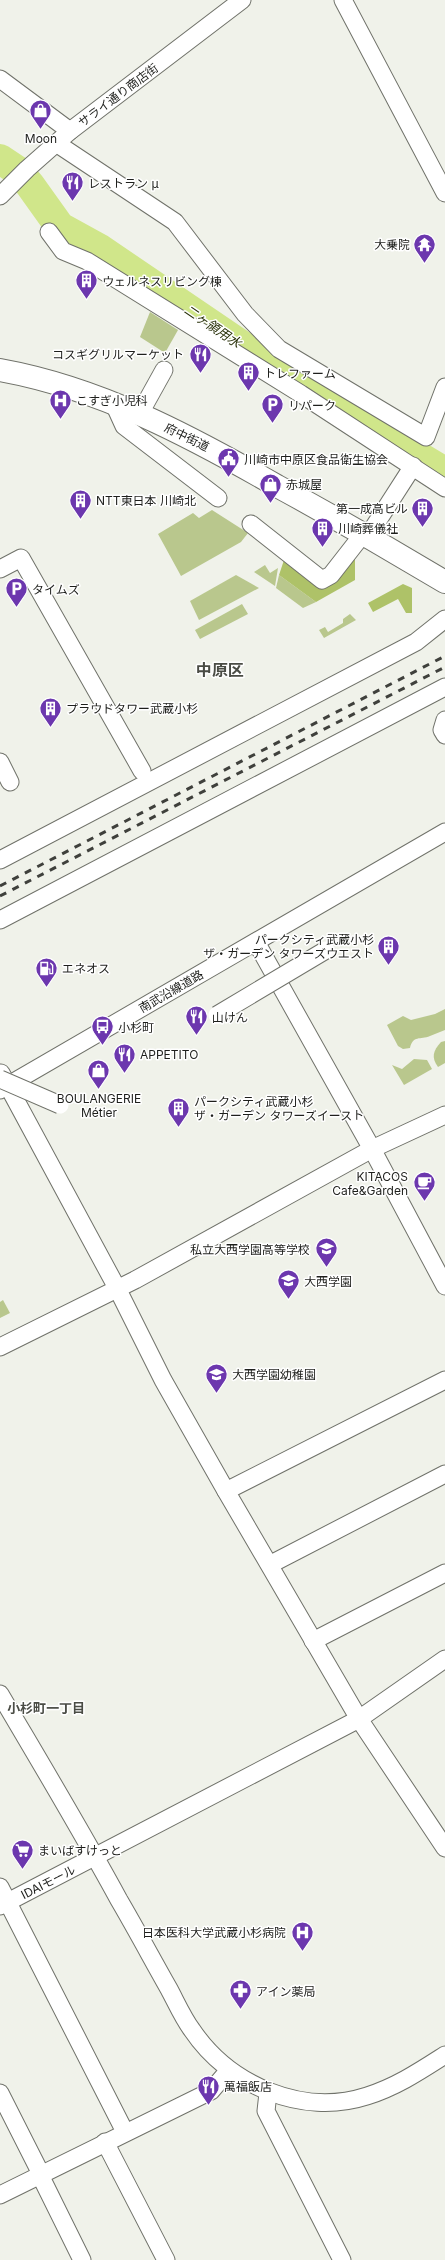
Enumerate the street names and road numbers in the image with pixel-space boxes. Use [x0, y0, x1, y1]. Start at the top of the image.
street label: サライ通り商店街 [75, 60, 161, 130]
street label: 府中街道 [162, 420, 212, 454]
street label: 南武沿線道路 [136, 967, 206, 1015]
street label: IDAIモール [18, 1862, 78, 1902]

